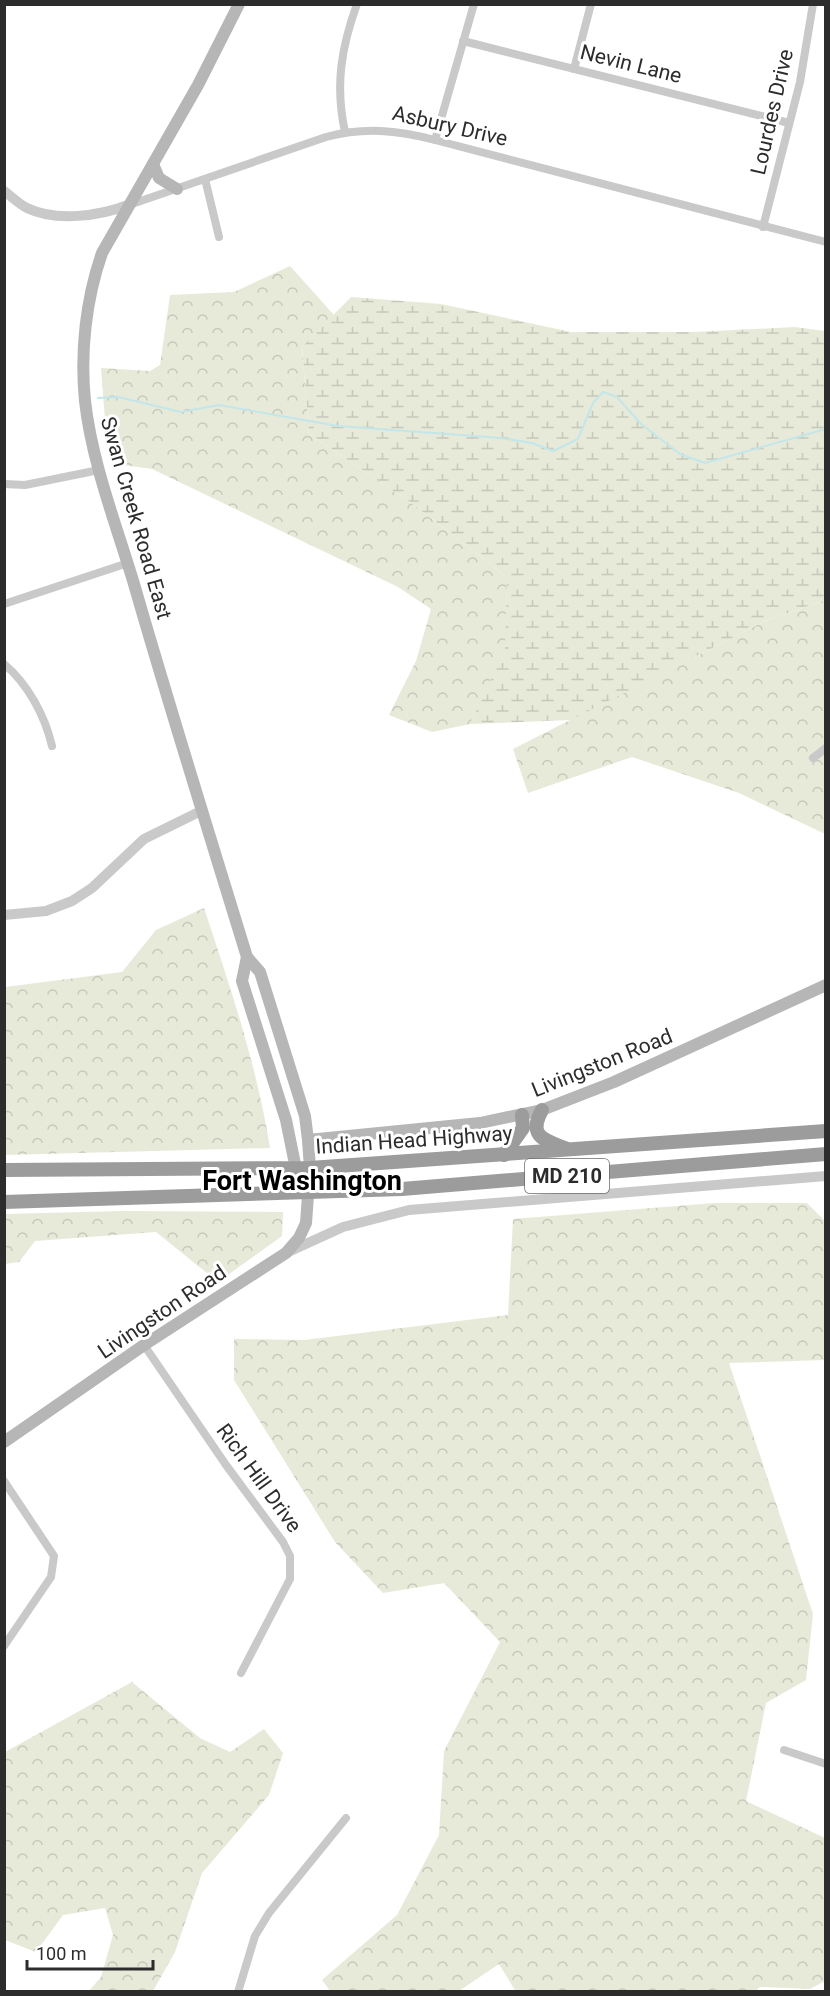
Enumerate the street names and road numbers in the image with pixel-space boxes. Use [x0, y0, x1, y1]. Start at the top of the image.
street label: Nevin Lane [578, 40, 684, 88]
street label: Lourdes Drive [746, 47, 798, 177]
street label: Asbury Drive [390, 101, 510, 151]
street label: Swan Creek Road East [96, 414, 176, 622]
street label: Livingston Road [528, 1024, 676, 1102]
street label: Indian Head Highway [315, 1121, 513, 1159]
road number: MD 210 [525, 1159, 609, 1193]
street label: Livingston Road [93, 1260, 231, 1364]
street label: Rich Hill Drive [212, 1419, 306, 1537]

